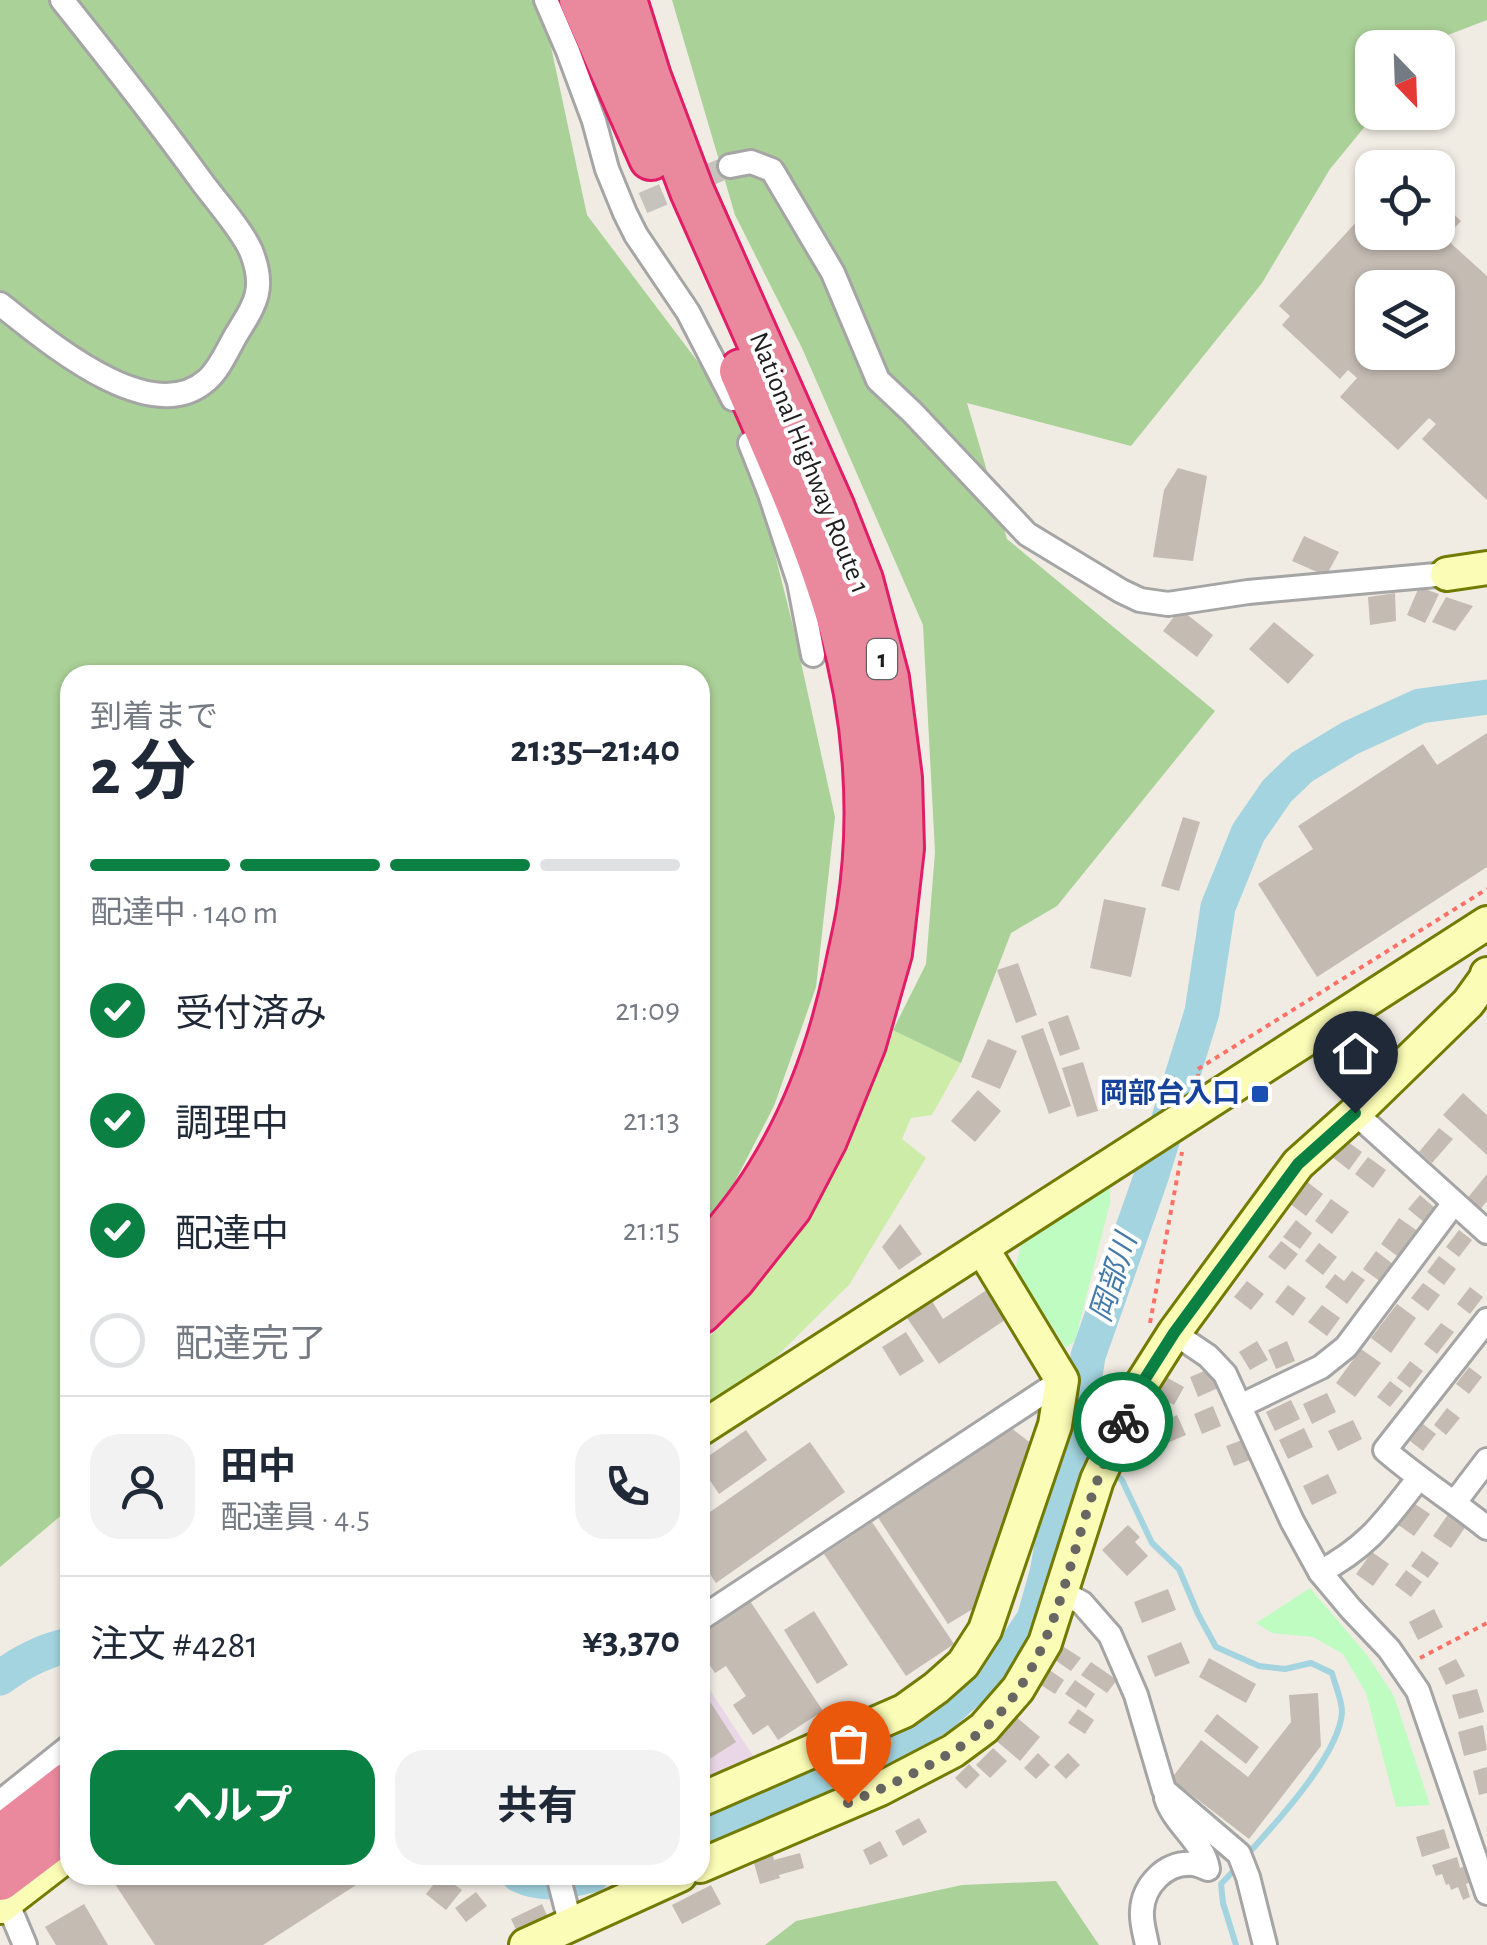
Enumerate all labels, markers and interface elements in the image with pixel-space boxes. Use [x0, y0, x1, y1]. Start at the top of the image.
north arrow [1355, 30, 1455, 130]
map controls [1355, 30, 1455, 370]
button: locate [1355, 150, 1455, 250]
button: layers [1355, 270, 1455, 370]
street label: National Highway Route 1 [744, 328, 874, 598]
road number: 1 [867, 639, 897, 679]
text: 到着まで [90, 701, 218, 733]
text: 21:35–21:40 [510, 731, 680, 769]
text: 2 分 [90, 741, 195, 806]
text: 配達中 · 140 m [90, 897, 278, 929]
icon: check [90, 983, 145, 1038]
text: 21:09 [615, 994, 680, 1026]
text: 受付済み [175, 996, 327, 1034]
pin [1313, 1011, 1398, 1114]
icon: home [1328, 1026, 1383, 1081]
place label: 岡部台入口 [1100, 1078, 1240, 1108]
marker: 岡部台入口 [1249, 1083, 1271, 1105]
icon: check [90, 1093, 145, 1148]
text: 21:13 [623, 1104, 680, 1136]
text: 調理中 [175, 1106, 289, 1144]
icon: check [90, 1203, 145, 1258]
text: 21:15 [623, 1214, 680, 1246]
text: 配達中 [175, 1216, 289, 1254]
water label: 岡部川 [1084, 1227, 1143, 1325]
text: 配達完了 [175, 1326, 327, 1364]
courier [1073, 1372, 1173, 1472]
icon: bike [1096, 1395, 1151, 1450]
button: person [90, 1434, 195, 1539]
button: phone [575, 1434, 680, 1539]
text: 田中 [220, 1449, 296, 1487]
text: 配達員 · 4.5 [220, 1502, 370, 1534]
text: ¥3,370 [582, 1622, 680, 1660]
text: 注文 #4281 [90, 1627, 259, 1665]
pin [806, 1701, 891, 1804]
icon: bag [821, 1716, 876, 1771]
button: ヘルプ [90, 1750, 375, 1865]
button: 共有 [395, 1750, 680, 1865]

